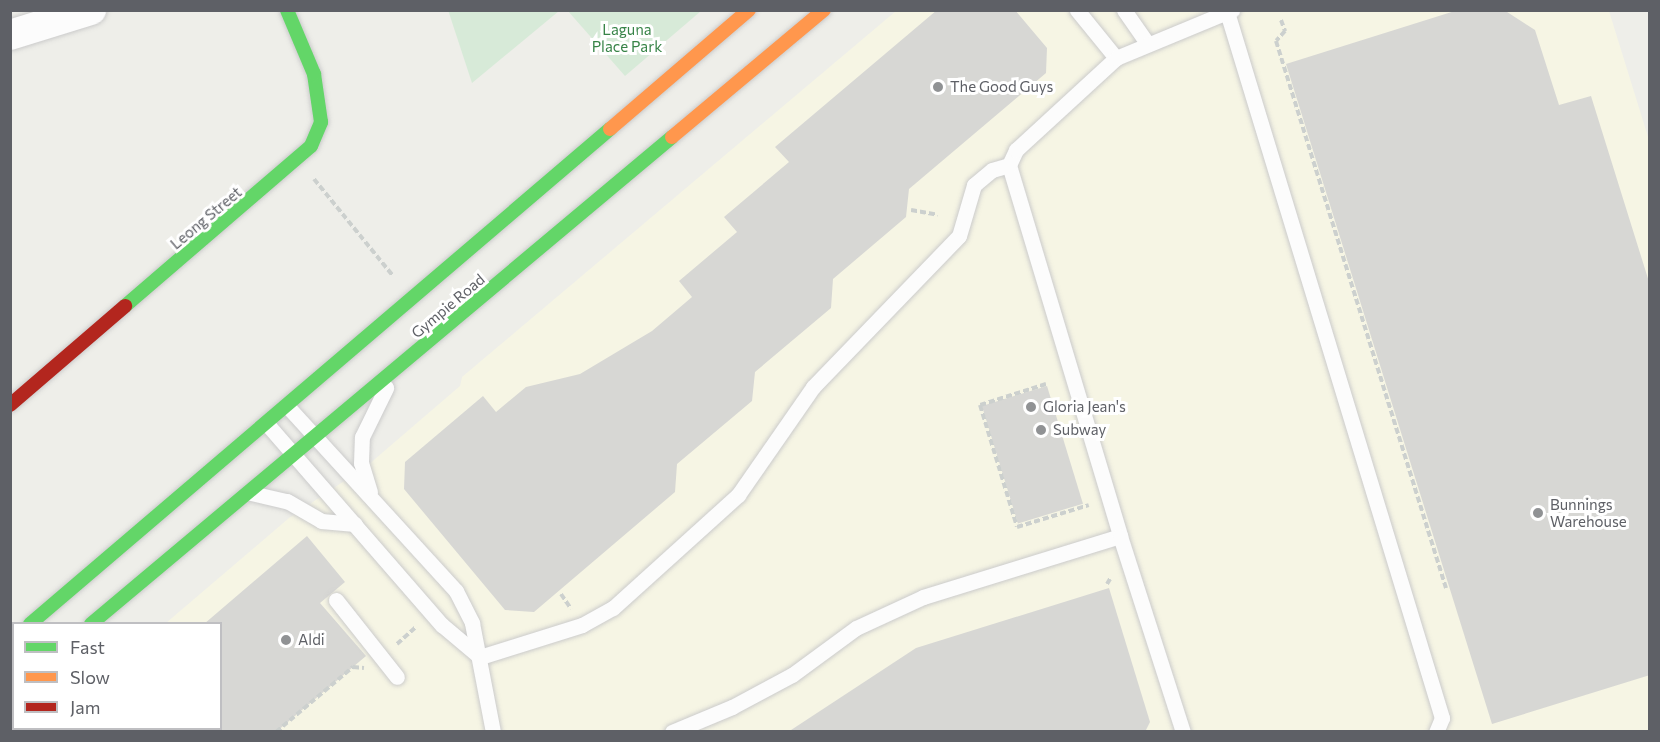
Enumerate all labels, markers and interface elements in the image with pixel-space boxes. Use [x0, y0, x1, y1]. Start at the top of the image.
park label: Laguna Place Park [592, 20, 662, 55]
place label: The Good Guys [950, 78, 1053, 96]
marker: The Good Guys [931, 80, 945, 94]
street label: Leong Street [167, 183, 245, 253]
street label: Gympie Road [408, 270, 488, 342]
place label: Gloria Jean's [1043, 398, 1126, 416]
marker: Gloria Jean's [1024, 400, 1038, 414]
place label: Subway [1053, 421, 1106, 439]
marker: Subway [1034, 423, 1048, 437]
place label: Bunnings Warehouse [1550, 495, 1627, 530]
marker: Bunnings Warehouse [1531, 506, 1545, 520]
legend [12, 622, 222, 730]
place label: Aldi [298, 631, 325, 649]
marker: Aldi [279, 633, 293, 647]
text: Fast [70, 636, 105, 658]
text: Slow [70, 666, 110, 688]
text: Jam [70, 696, 100, 718]

